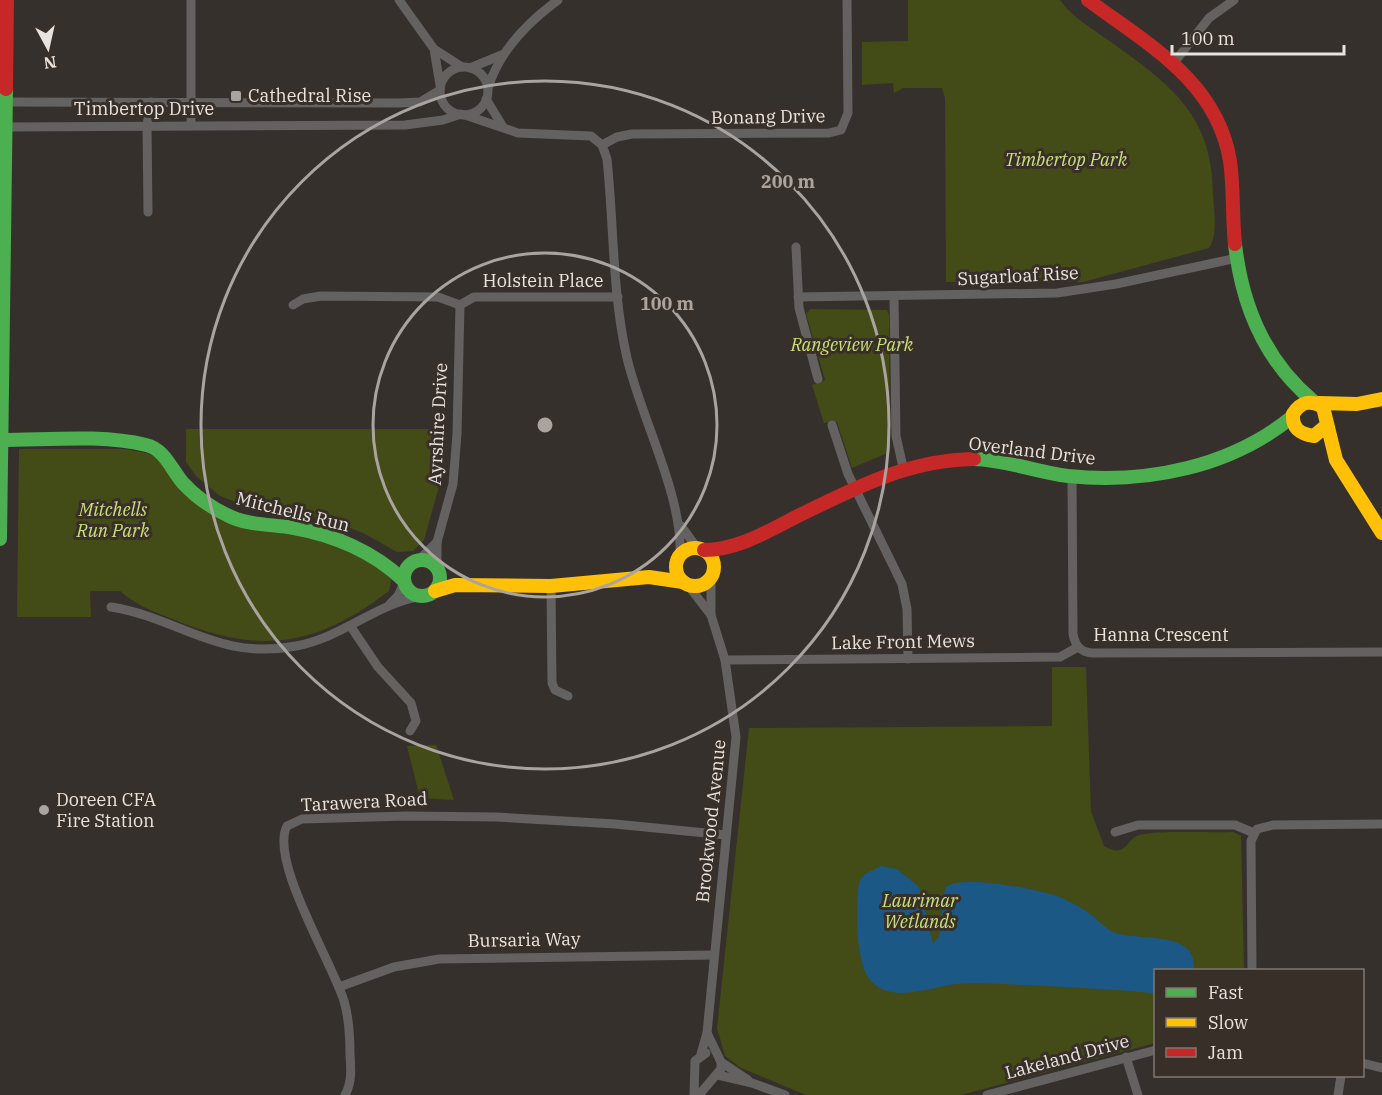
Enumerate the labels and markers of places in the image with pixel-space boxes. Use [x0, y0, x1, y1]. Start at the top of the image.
place label: Cathedral Rise [248, 84, 371, 107]
marker: Cathedral Rise [229, 89, 243, 103]
centre of rings [535, 415, 555, 435]
place label: Doreen CFA Fire Station [56, 788, 157, 832]
marker: Doreen CFA Fire Station [37, 803, 51, 817]

